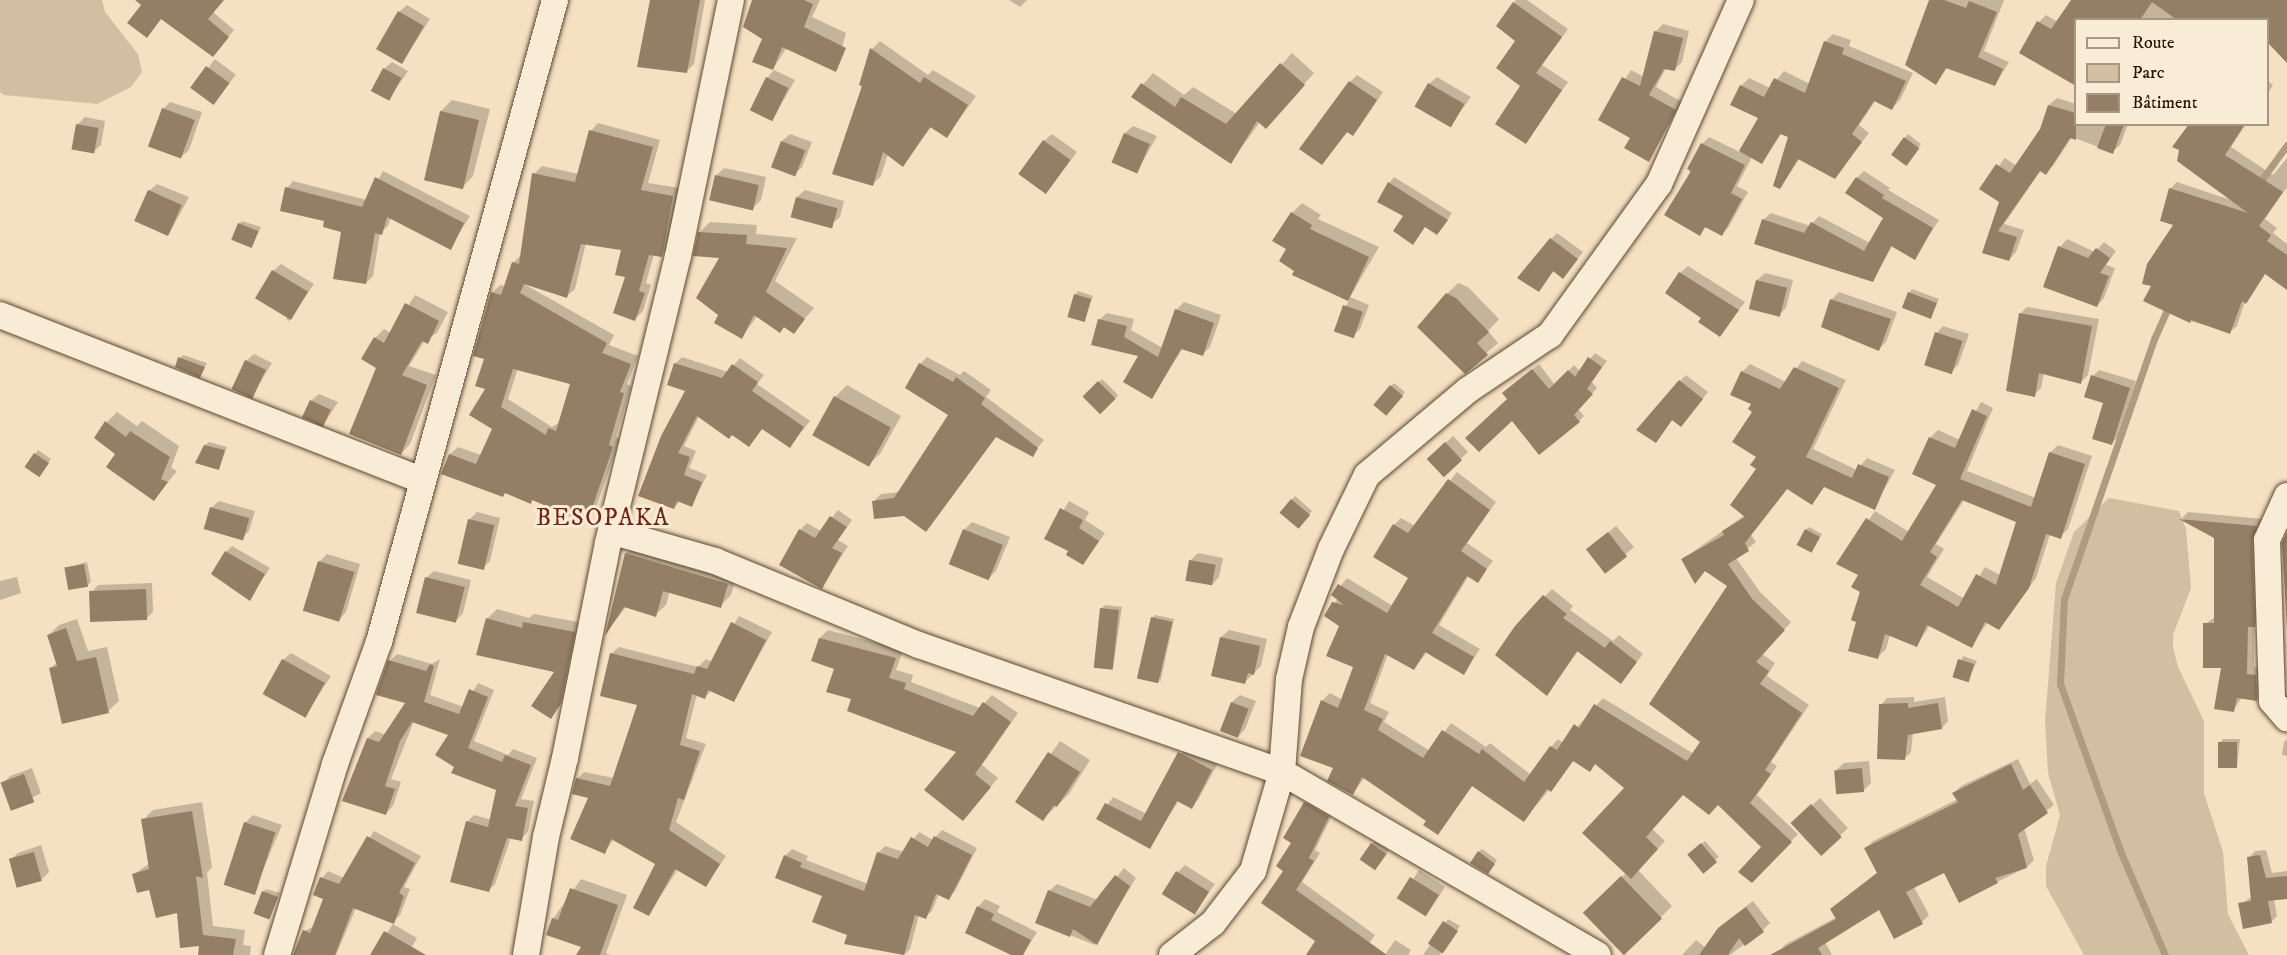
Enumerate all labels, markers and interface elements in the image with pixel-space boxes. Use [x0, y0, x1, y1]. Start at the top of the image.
legend [2074, 18, 2269, 126]
text: Route [2132, 32, 2175, 54]
text: Parc [2132, 62, 2164, 84]
text: Bâtiment [2132, 92, 2197, 114]
district label: BESOPAKA [536, 505, 670, 533]

